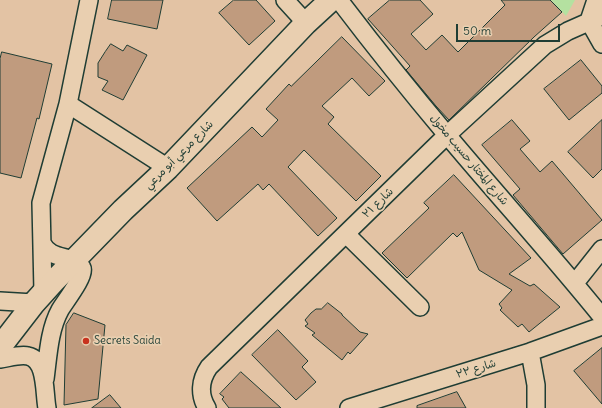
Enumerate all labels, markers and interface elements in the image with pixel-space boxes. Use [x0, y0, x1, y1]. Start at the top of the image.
scale bar [458, 16, 562, 42]
text: 50 m [463, 23, 491, 38]
street label: شارع المختار حسيب مخول [427, 112, 511, 208]
street label: شارع مرعي أبو مرعي [142, 118, 216, 192]
street label: شارع ٣١ [360, 185, 396, 221]
place label: Secrets Saida [94, 334, 161, 348]
marker: Secrets Saida [81, 336, 91, 346]
street label: شارع ٣٣ [454, 357, 498, 381]

